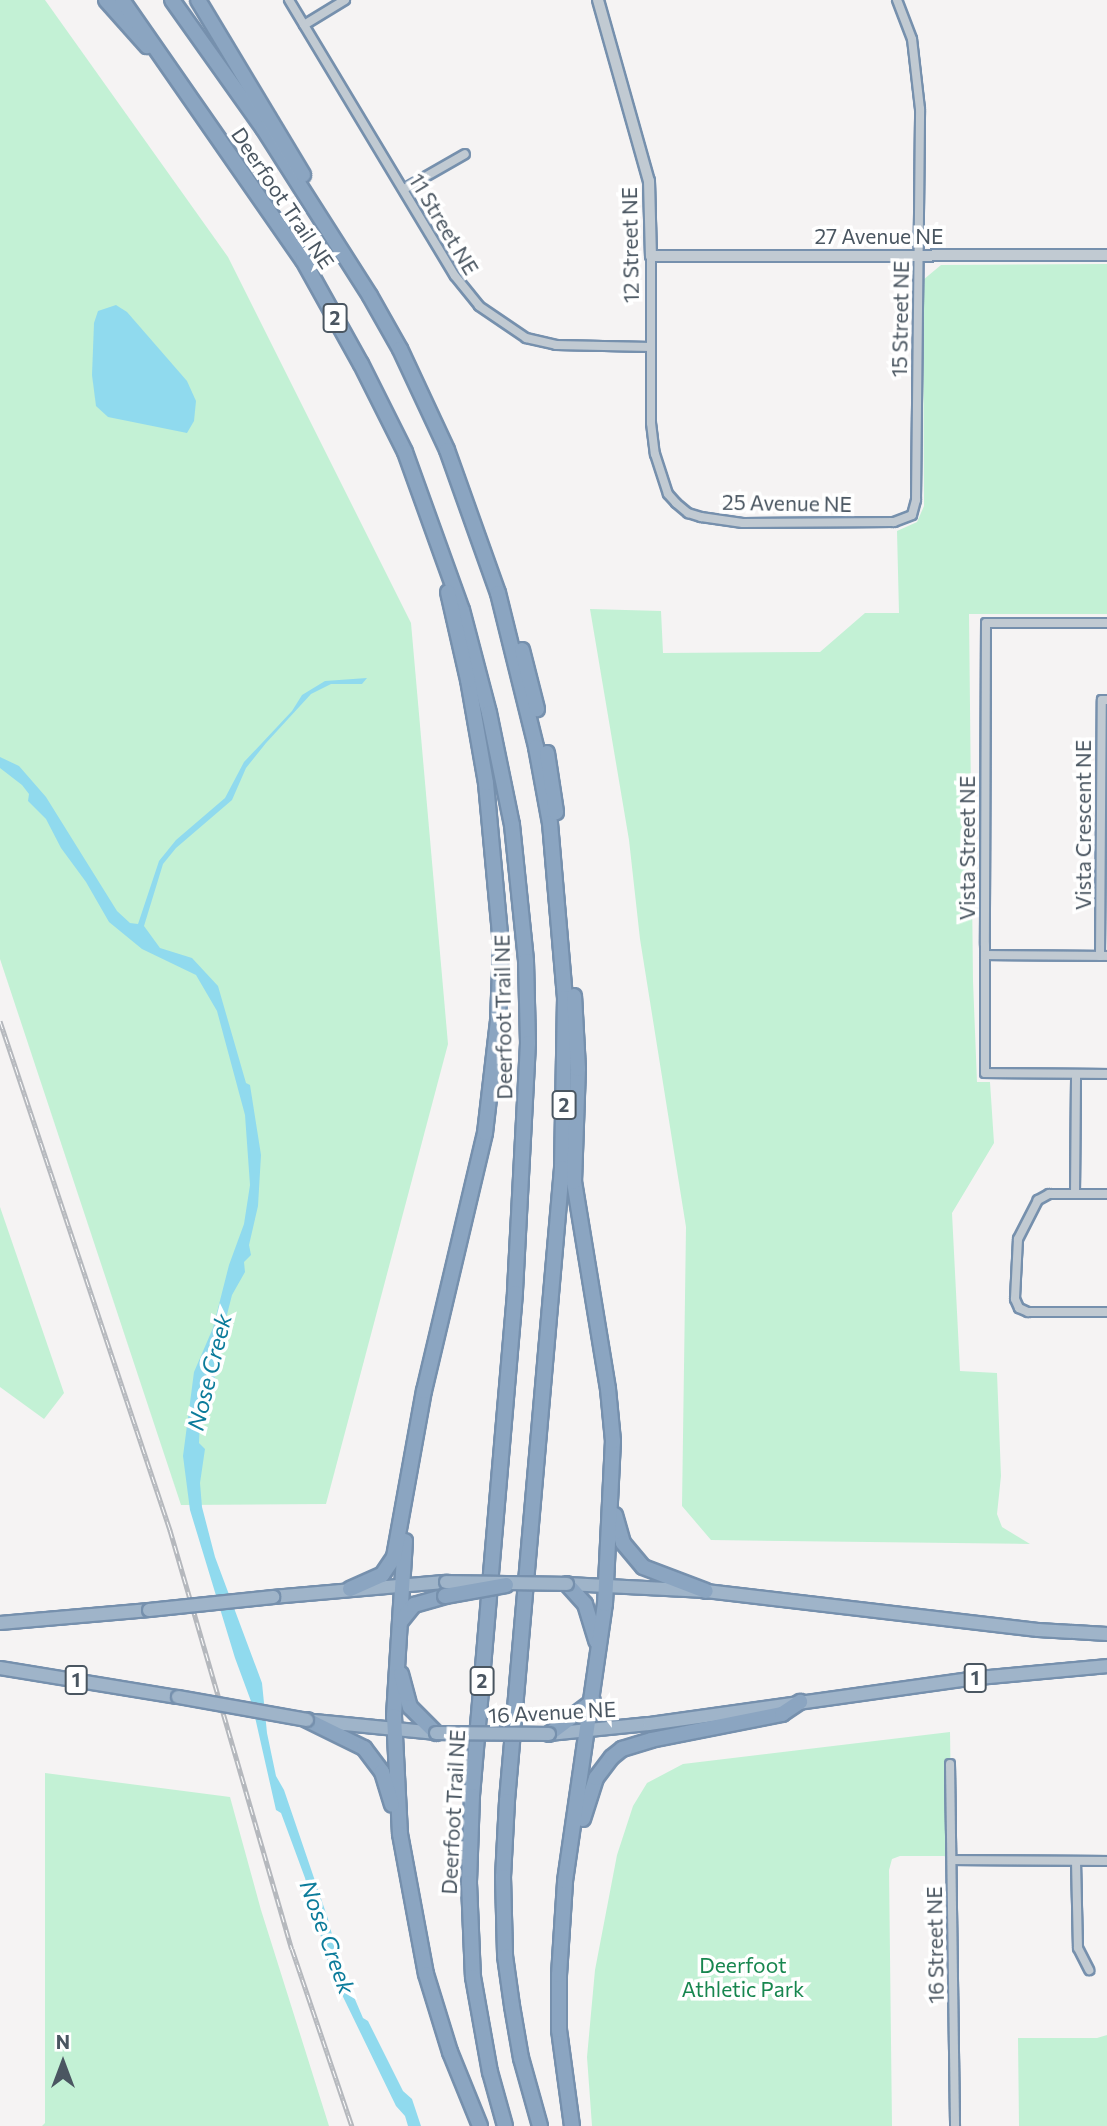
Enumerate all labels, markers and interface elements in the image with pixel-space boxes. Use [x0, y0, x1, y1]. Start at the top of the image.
street label: Deerfoot Trail NE [226, 122, 340, 274]
street label: 11 Street NE [404, 169, 484, 279]
street label: 12 Street NE [616, 187, 644, 303]
street label: 27 Avenue NE [814, 223, 944, 249]
street label: 15 Street NE [886, 260, 914, 378]
road number: 2 [321, 302, 349, 334]
street label: 25 Avenue NE [722, 489, 852, 517]
street label: Vista Crescent NE [1070, 740, 1096, 910]
street label: Vista Street NE [954, 776, 980, 920]
street label: Deerfoot Trail NE [489, 934, 517, 1100]
road number: 2 [550, 1090, 578, 1120]
water label: Nose Creek [181, 1311, 237, 1433]
road number: 1 [963, 1662, 987, 1694]
road number: 1 [64, 1664, 88, 1696]
road number: 2 [468, 1666, 496, 1696]
street label: 16 Avenue NE [487, 1696, 617, 1728]
street label: Deerfoot Trail NE [436, 1729, 470, 1895]
water label: Nose Creek [295, 1876, 361, 1998]
street label: 16 Street NE [921, 1886, 949, 2004]
park label: Deerfoot Athletic Park [682, 1952, 804, 2002]
north arrow [28, 2028, 98, 2098]
text: N [56, 2030, 70, 2053]

